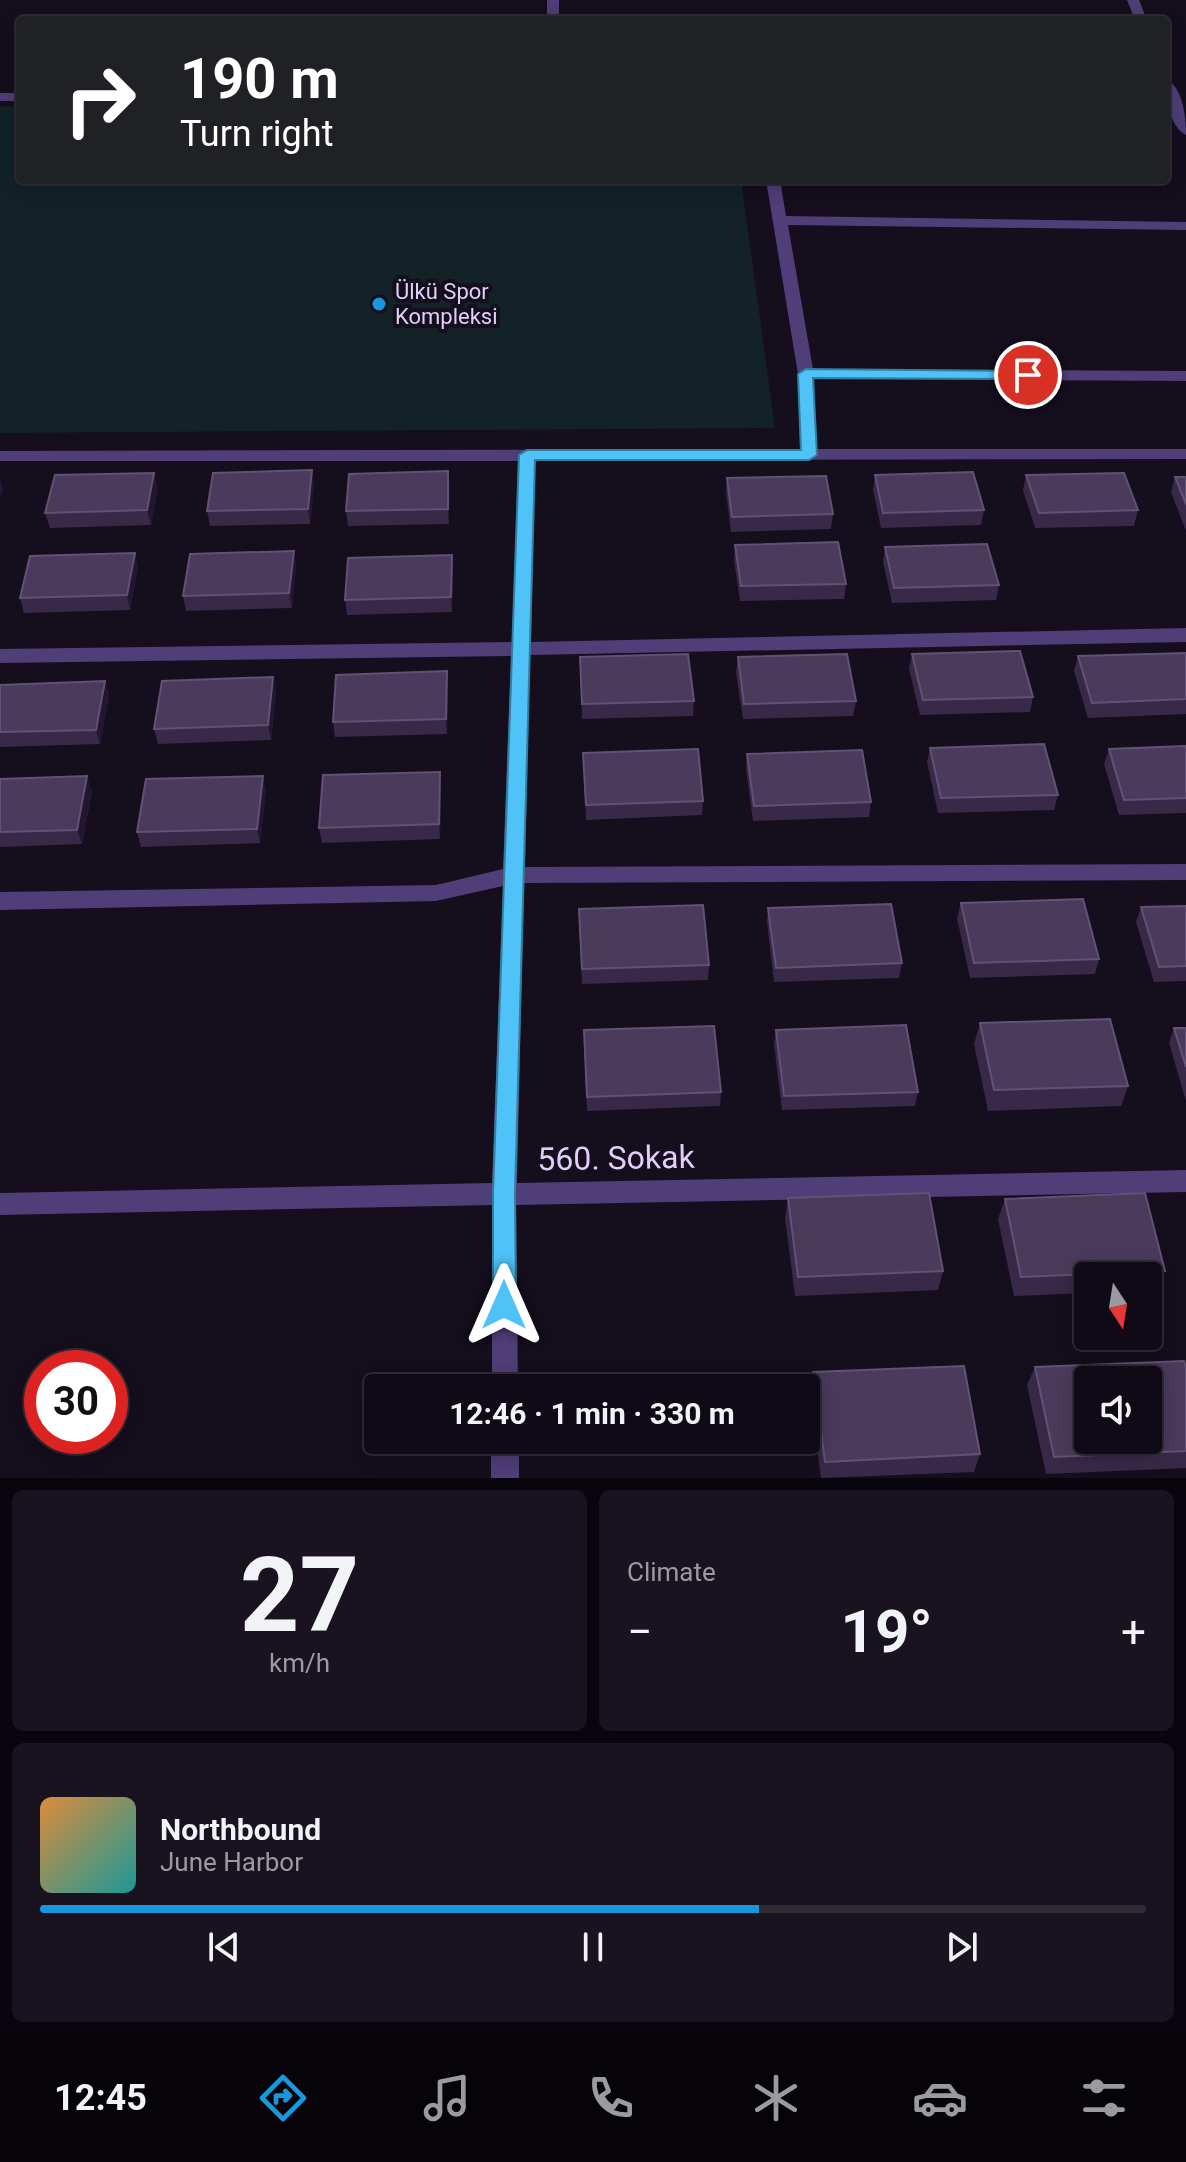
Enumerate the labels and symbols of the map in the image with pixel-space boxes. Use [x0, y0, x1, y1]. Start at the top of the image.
place label: Ülkü Spor Kompleksi [395, 279, 498, 329]
marker: Ülkü Spor Kompleksi [370, 295, 388, 313]
pin [994, 341, 1062, 409]
street label: 560. Sokak [537, 1138, 696, 1178]
north arrow [1074, 1262, 1162, 1350]
position arrow [462, 1263, 546, 1347]
speed limit sign: 30 [24, 1350, 128, 1454]

